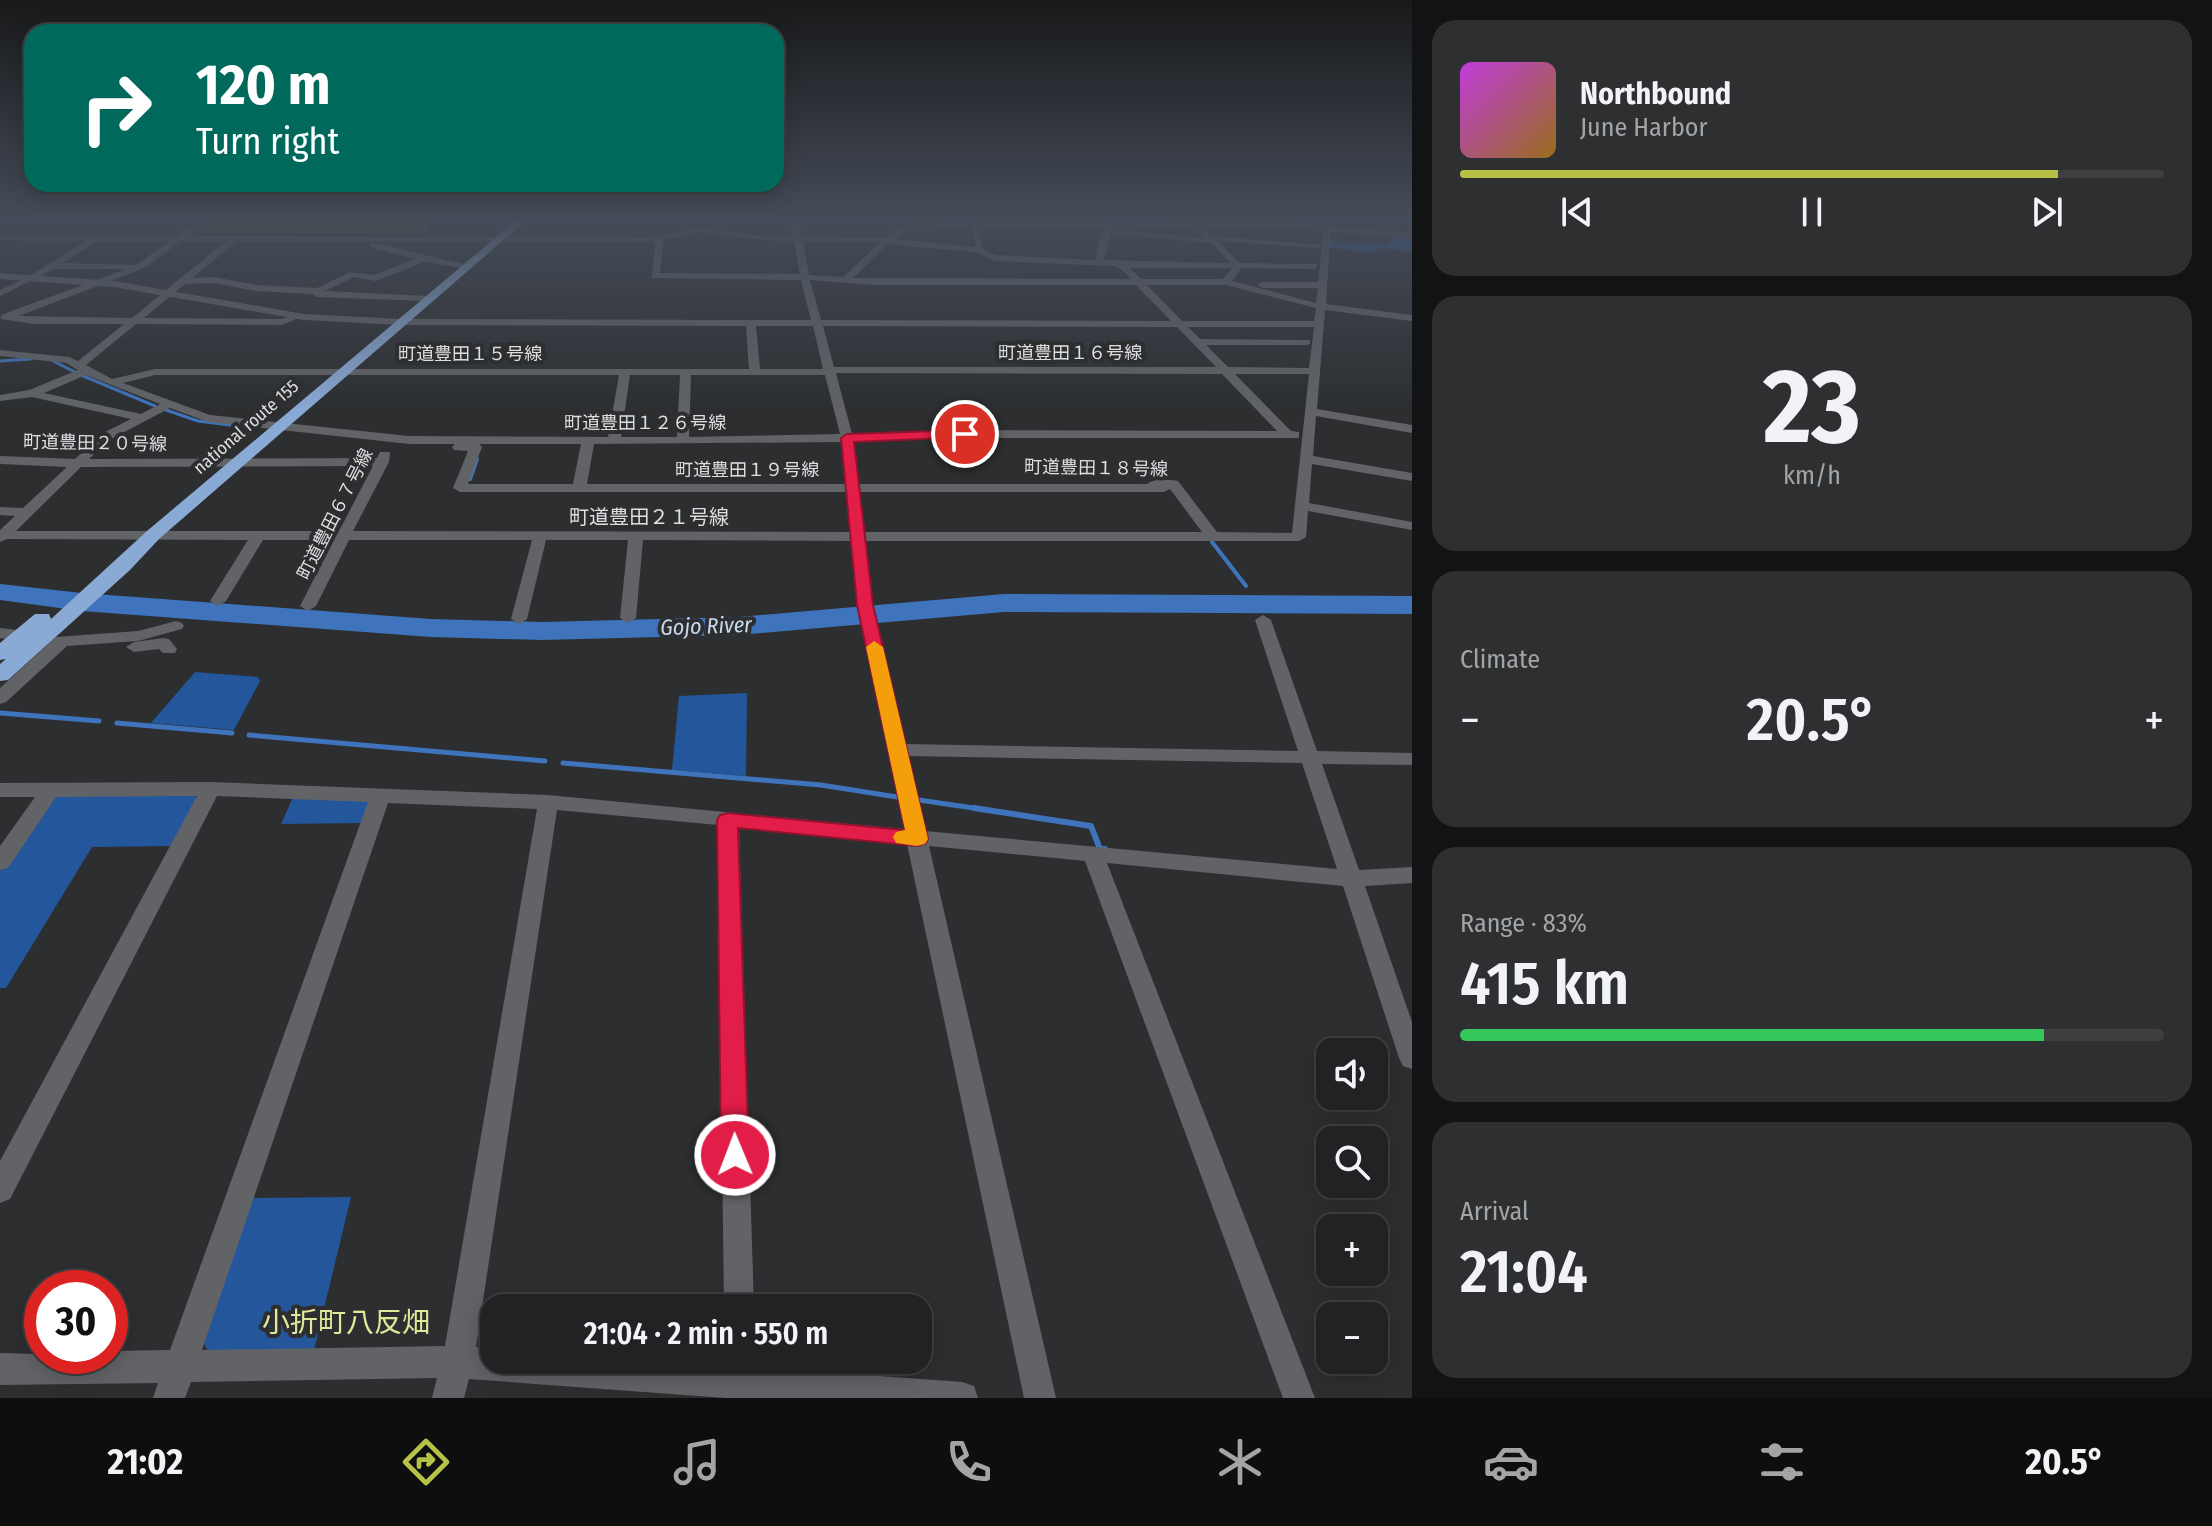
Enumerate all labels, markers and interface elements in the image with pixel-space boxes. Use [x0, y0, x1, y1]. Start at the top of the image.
text: 120 m [196, 52, 331, 119]
icon: right [64, 56, 168, 160]
text: Northbound [1580, 76, 1731, 112]
text: June Harbor [1580, 112, 1708, 143]
text: Turn right [196, 120, 339, 164]
icon: previous [1555, 190, 1599, 234]
icon: pause [1790, 190, 1834, 234]
icon: next [2025, 190, 2069, 234]
street label: 町道豊田１６号線 [998, 342, 1142, 364]
street label: 町道豊田１５号線 [398, 343, 542, 365]
text: 23 [1763, 345, 1861, 470]
street label: national route 155 [189, 375, 303, 479]
pin [931, 400, 999, 468]
street label: 町道豊田１２６号線 [564, 412, 726, 434]
icon: arrive [943, 412, 987, 456]
street label: 町道豊田２０号線 [23, 431, 167, 455]
street label: 町道豊田６７号線 [293, 445, 377, 583]
street label: 町道豊田１８号線 [1024, 456, 1168, 480]
street label: 町道豊田１９号線 [675, 459, 819, 481]
text: km/h [1783, 460, 1841, 491]
street label: 町道豊田２１号線 [569, 505, 729, 529]
water label: Gojo River [660, 611, 754, 641]
text: Climate [1460, 644, 1540, 675]
text: 20.5° [1747, 684, 1877, 756]
text: − [1460, 694, 1480, 747]
text: + [2144, 694, 2164, 747]
text: Range · 83% [1460, 908, 1587, 939]
text: 415 km [1460, 948, 1629, 1020]
map controls [1316, 1038, 1388, 1374]
button: sound [1316, 1038, 1388, 1110]
position arrow [693, 1113, 777, 1197]
button: search [1316, 1126, 1388, 1198]
text: Arrival [1460, 1196, 1529, 1227]
button: + [1316, 1214, 1388, 1286]
text: 21:04 [1460, 1236, 1588, 1308]
speed limit sign: 30 [24, 1270, 128, 1374]
button: − [1316, 1302, 1388, 1374]
district label: 小折町八反畑 [262, 1306, 430, 1339]
text: 21:04 · 2 min · 550 m [584, 1316, 828, 1352]
icon: directions [398, 1434, 454, 1490]
icon: music [669, 1434, 725, 1490]
icon: phone [941, 1434, 997, 1490]
icon: climate [1212, 1434, 1268, 1490]
icon: car [1483, 1434, 1539, 1490]
icon: filters [1754, 1434, 1810, 1490]
text: 21:02 [108, 1440, 183, 1484]
text: 20.5° [2025, 1440, 2104, 1484]

